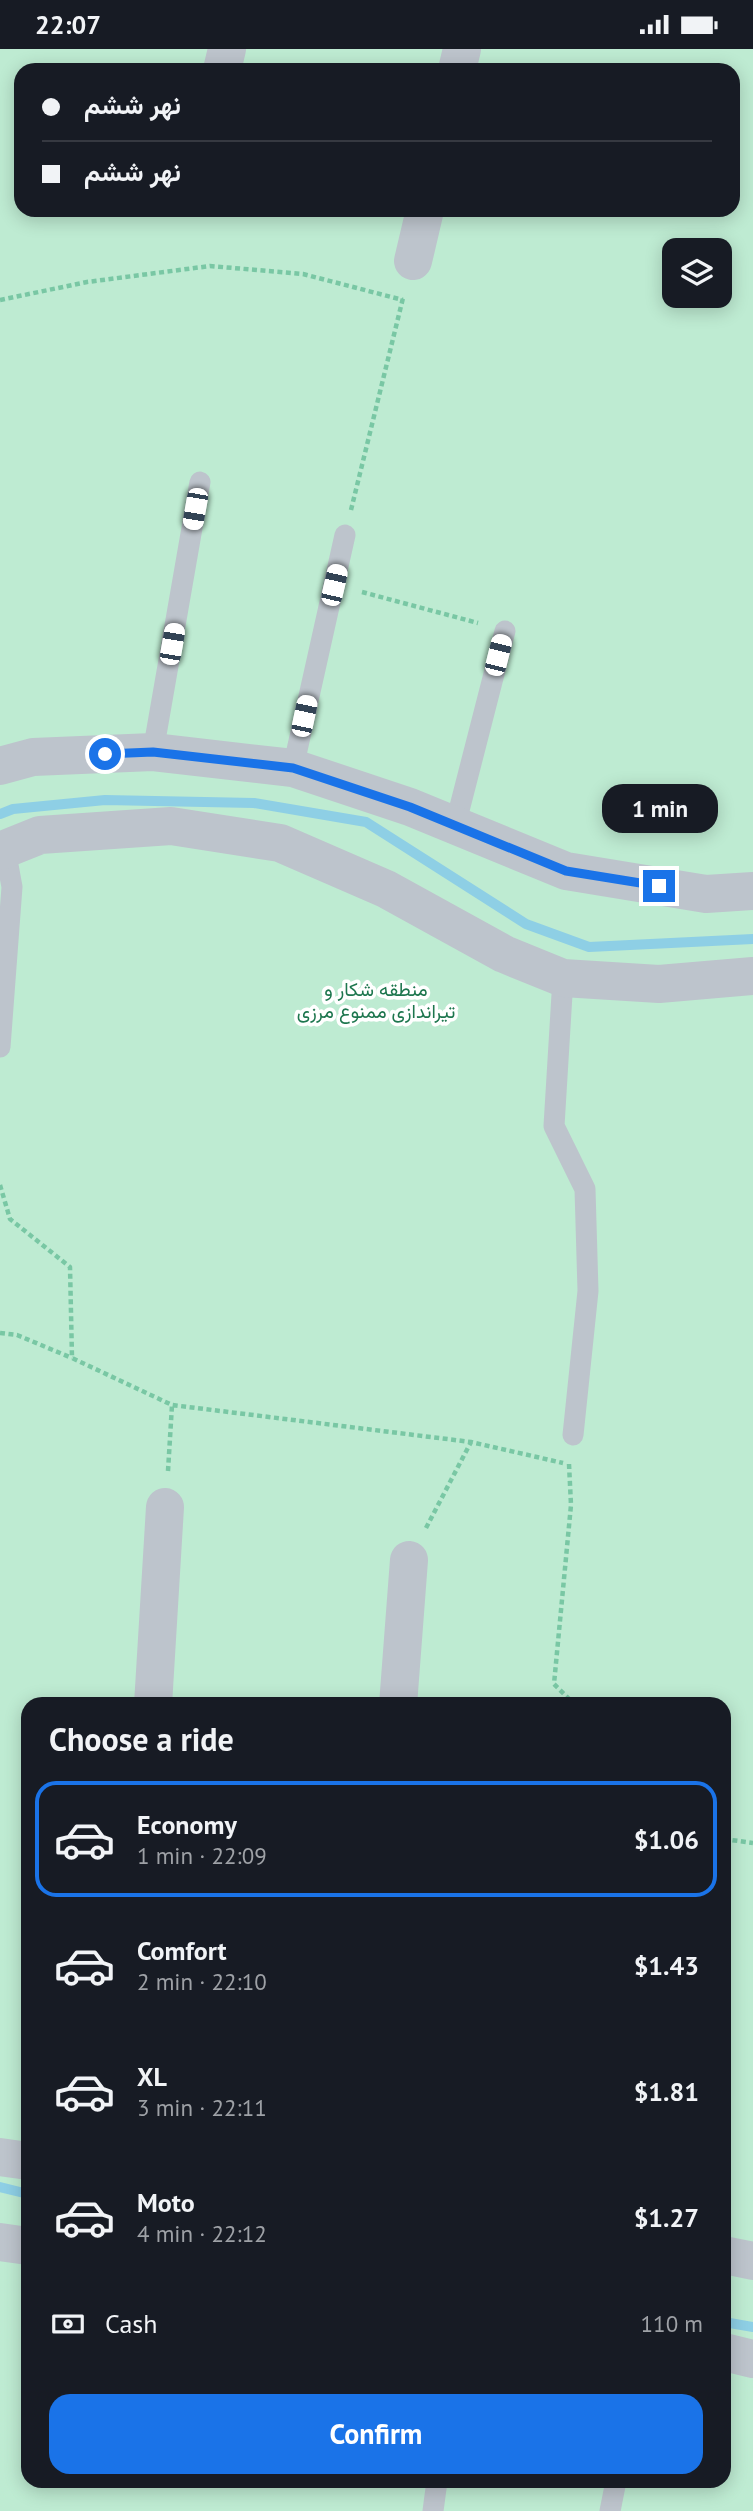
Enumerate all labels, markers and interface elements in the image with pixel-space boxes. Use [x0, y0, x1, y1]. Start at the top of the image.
text: 22:07 [35, 8, 101, 41]
text: نهر ششم [84, 88, 181, 121]
text: نهر ششم [84, 155, 181, 188]
map controls [662, 238, 732, 308]
button: layers [662, 238, 732, 308]
car [182, 486, 209, 532]
car [320, 562, 349, 608]
car [159, 621, 186, 667]
car [483, 632, 514, 678]
car [290, 693, 319, 739]
route start [89, 738, 121, 770]
callout: 1 min [601, 785, 717, 833]
text: 1 min [632, 794, 688, 823]
route end [643, 870, 675, 902]
park label: منطقه شکار و تیراندازی ممنوع مرزی [297, 977, 455, 1024]
text: Choose a ride [49, 1718, 234, 1760]
icon: car [53, 1808, 116, 1871]
text: Economy [137, 1808, 237, 1841]
text: $1.06 [634, 1823, 699, 1856]
text: 1 min · 22:09 [137, 1841, 267, 1870]
icon: car [53, 1934, 116, 1997]
text: Comfort [137, 1934, 227, 1967]
text: $1.43 [634, 1949, 699, 1982]
text: 2 min · 22:10 [137, 1967, 267, 1996]
icon: car [53, 2060, 116, 2123]
text: XL [137, 2060, 167, 2093]
text: $1.81 [634, 2075, 699, 2108]
text: 3 min · 22:11 [137, 2093, 267, 2122]
icon: car [53, 2186, 116, 2249]
text: Moto [137, 2186, 195, 2219]
text: $1.27 [634, 2201, 699, 2234]
text: 4 min · 22:12 [137, 2219, 267, 2248]
icon: cash [49, 2305, 87, 2343]
text: Cash [105, 2307, 157, 2340]
text: 110 m [641, 2309, 703, 2338]
button: Confirm [49, 2394, 703, 2474]

